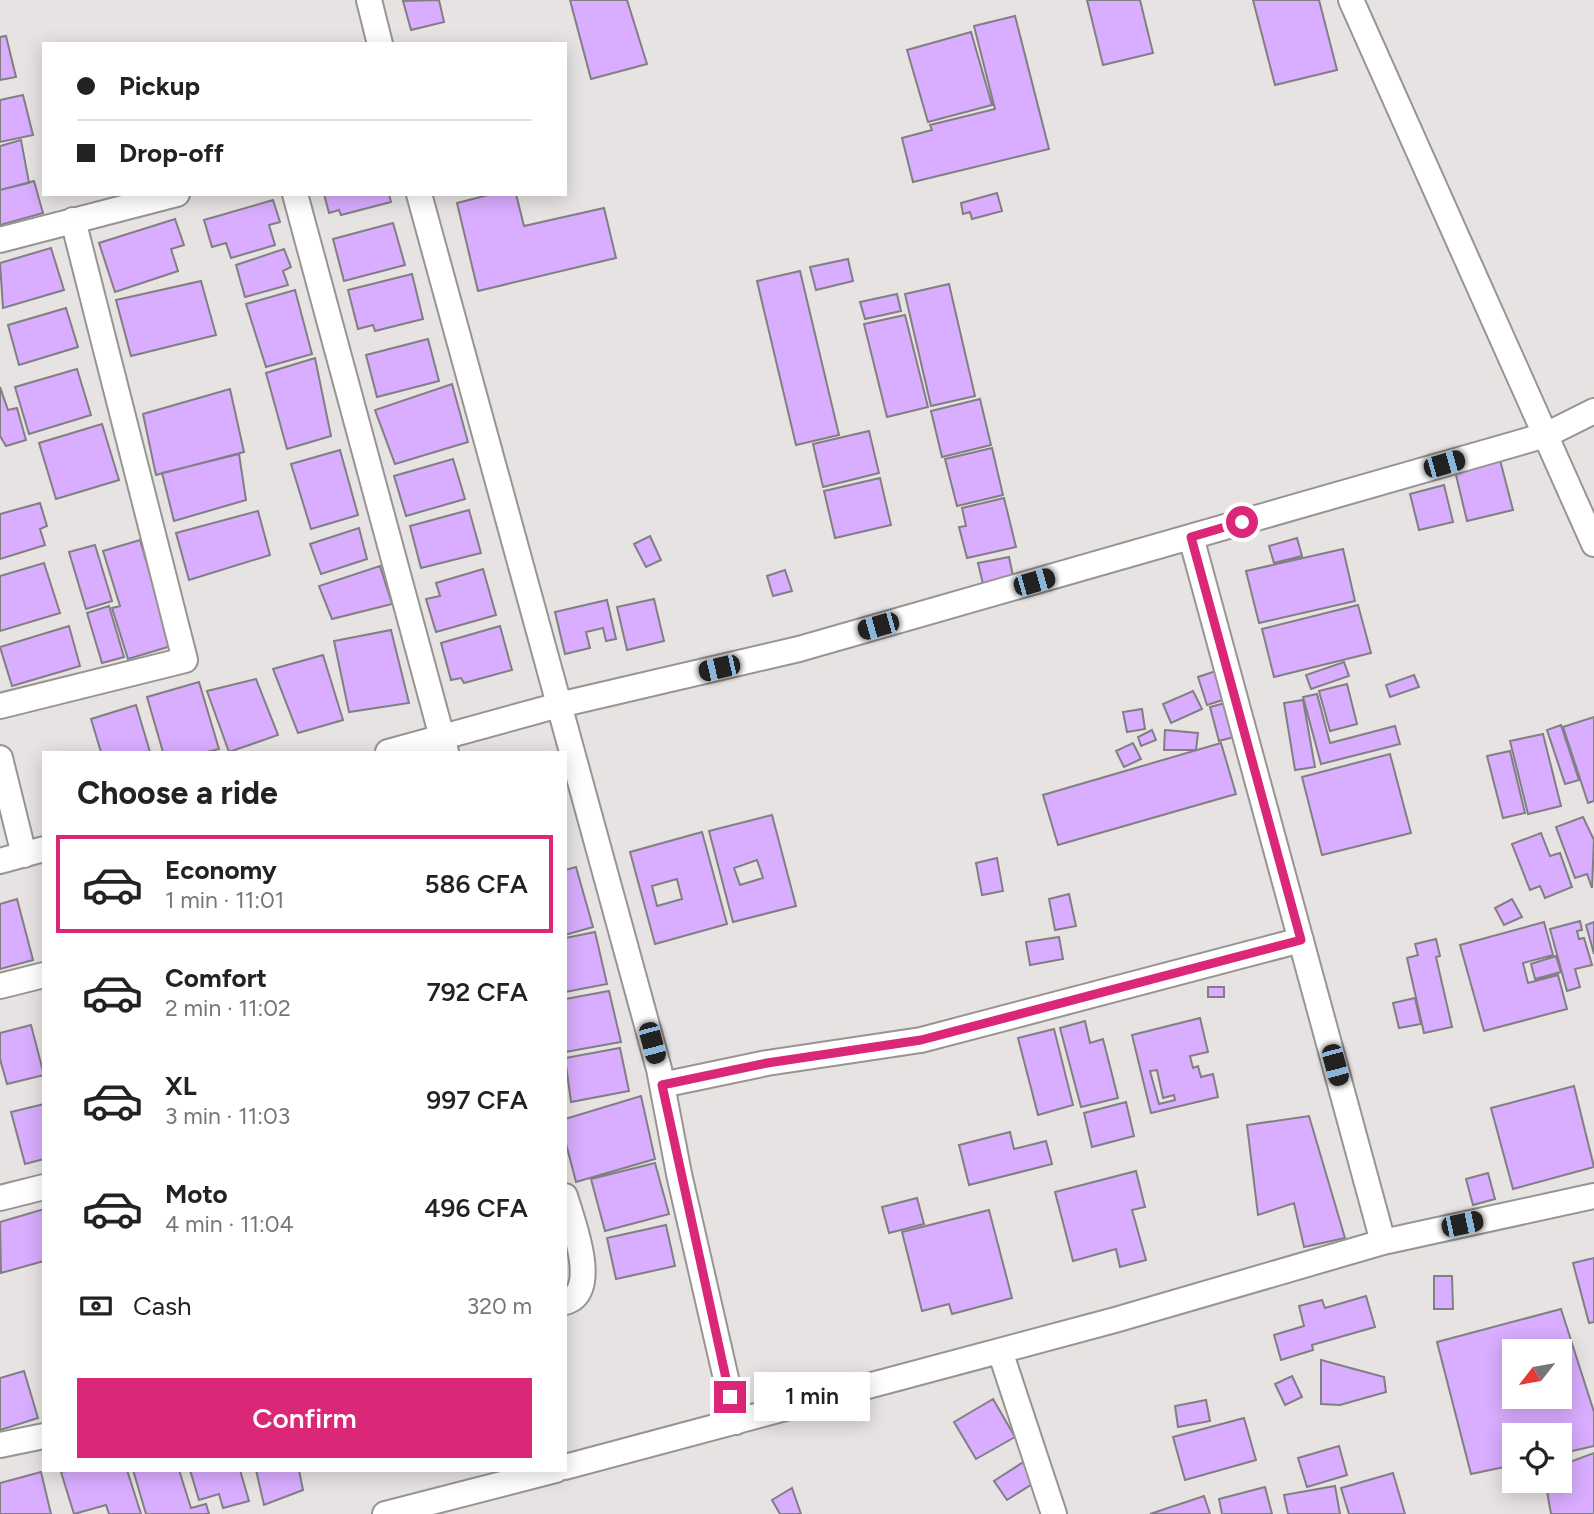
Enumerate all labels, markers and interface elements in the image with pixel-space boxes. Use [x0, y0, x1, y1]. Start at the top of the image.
text: Pickup [119, 70, 200, 102]
text: Drop-off [119, 137, 224, 169]
car [1421, 448, 1468, 480]
route start [1226, 506, 1258, 538]
car [1011, 566, 1058, 598]
car [855, 610, 902, 642]
car [697, 653, 742, 683]
text: Choose a ride [77, 774, 278, 812]
icon: car [81, 853, 144, 916]
text: Economy [165, 854, 277, 886]
text: 586 CFA [425, 868, 528, 900]
text: 1 min · 11:01 [165, 886, 284, 914]
icon: car [81, 961, 144, 1024]
text: Comfort [165, 962, 267, 994]
text: 792 CFA [426, 976, 528, 1008]
text: 2 min · 11:02 [165, 994, 291, 1022]
car [637, 1020, 668, 1066]
car [1320, 1042, 1351, 1088]
icon: car [81, 1069, 144, 1132]
text: XL [165, 1070, 197, 1102]
text: 997 CFA [426, 1084, 528, 1116]
text: 3 min · 11:03 [165, 1102, 290, 1130]
icon: car [81, 1177, 144, 1240]
text: Moto [165, 1178, 228, 1210]
text: 496 CFA [424, 1192, 528, 1224]
car [1440, 1209, 1485, 1239]
text: 4 min · 11:04 [165, 1210, 294, 1238]
icon: cash [77, 1287, 115, 1325]
text: Cash [133, 1290, 192, 1322]
text: 320 m [467, 1292, 532, 1320]
north arrow [1502, 1339, 1572, 1409]
map controls [1502, 1339, 1572, 1493]
callout: 1 min [754, 1372, 870, 1422]
button: Confirm [77, 1378, 532, 1458]
route end [714, 1381, 746, 1413]
text: 1 min [785, 1382, 839, 1410]
button: locate [1502, 1423, 1572, 1493]

